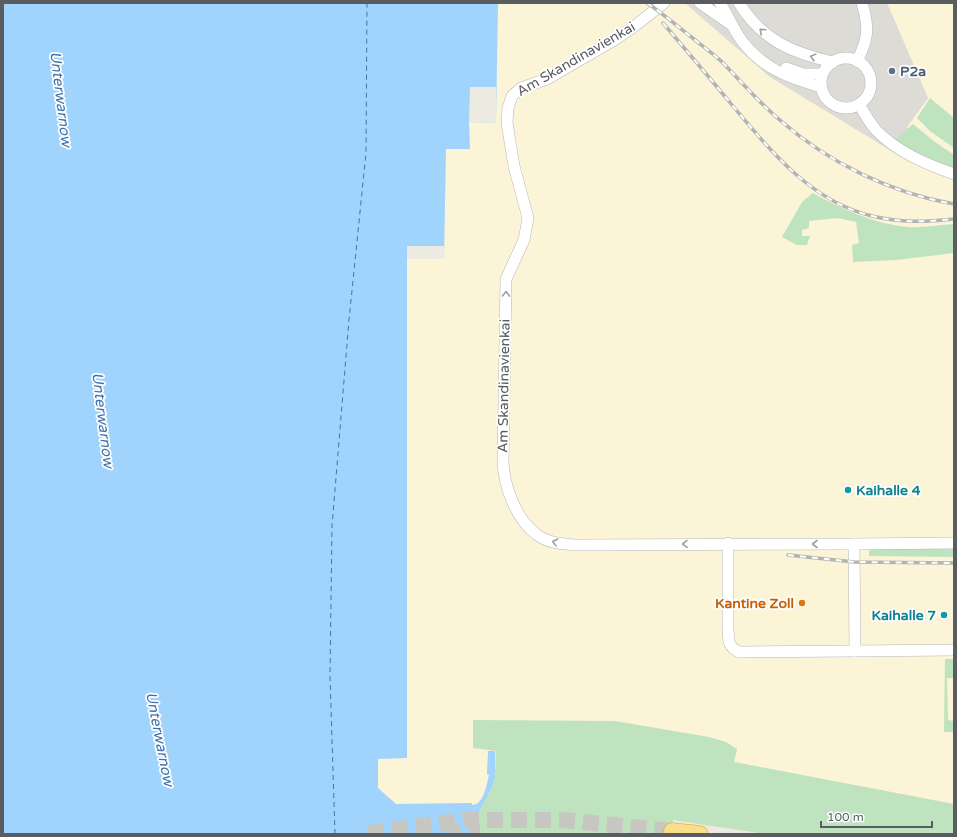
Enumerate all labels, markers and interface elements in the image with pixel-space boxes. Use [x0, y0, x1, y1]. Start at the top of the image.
street label: Am Skandinavienkai [514, 18, 638, 100]
one-way arrow [760, 29, 767, 36]
water label: Unterwarnow [46, 50, 76, 150]
one-way arrow [810, 53, 817, 62]
place label: P2a [900, 63, 926, 80]
marker: P2a [887, 66, 897, 76]
one-way arrow [502, 291, 510, 297]
street label: Am Skandinavienkai [494, 319, 514, 453]
water label: Unterwarnow [88, 371, 118, 471]
place label: Kaihalle 4 [856, 482, 921, 499]
marker: Kaihalle 4 [843, 485, 853, 495]
one-way arrow [552, 538, 559, 547]
one-way arrow [682, 540, 688, 548]
one-way arrow [812, 540, 818, 548]
place label: Kantine Zoll [715, 595, 794, 612]
marker: Kantine Zoll [797, 598, 807, 608]
place label: Kaihalle 7 [872, 607, 936, 624]
marker: Kaihalle 7 [939, 610, 949, 620]
water label: Unterwarnow [142, 690, 178, 790]
scale bar [821, 803, 932, 829]
text: 100 m [827, 810, 864, 824]

